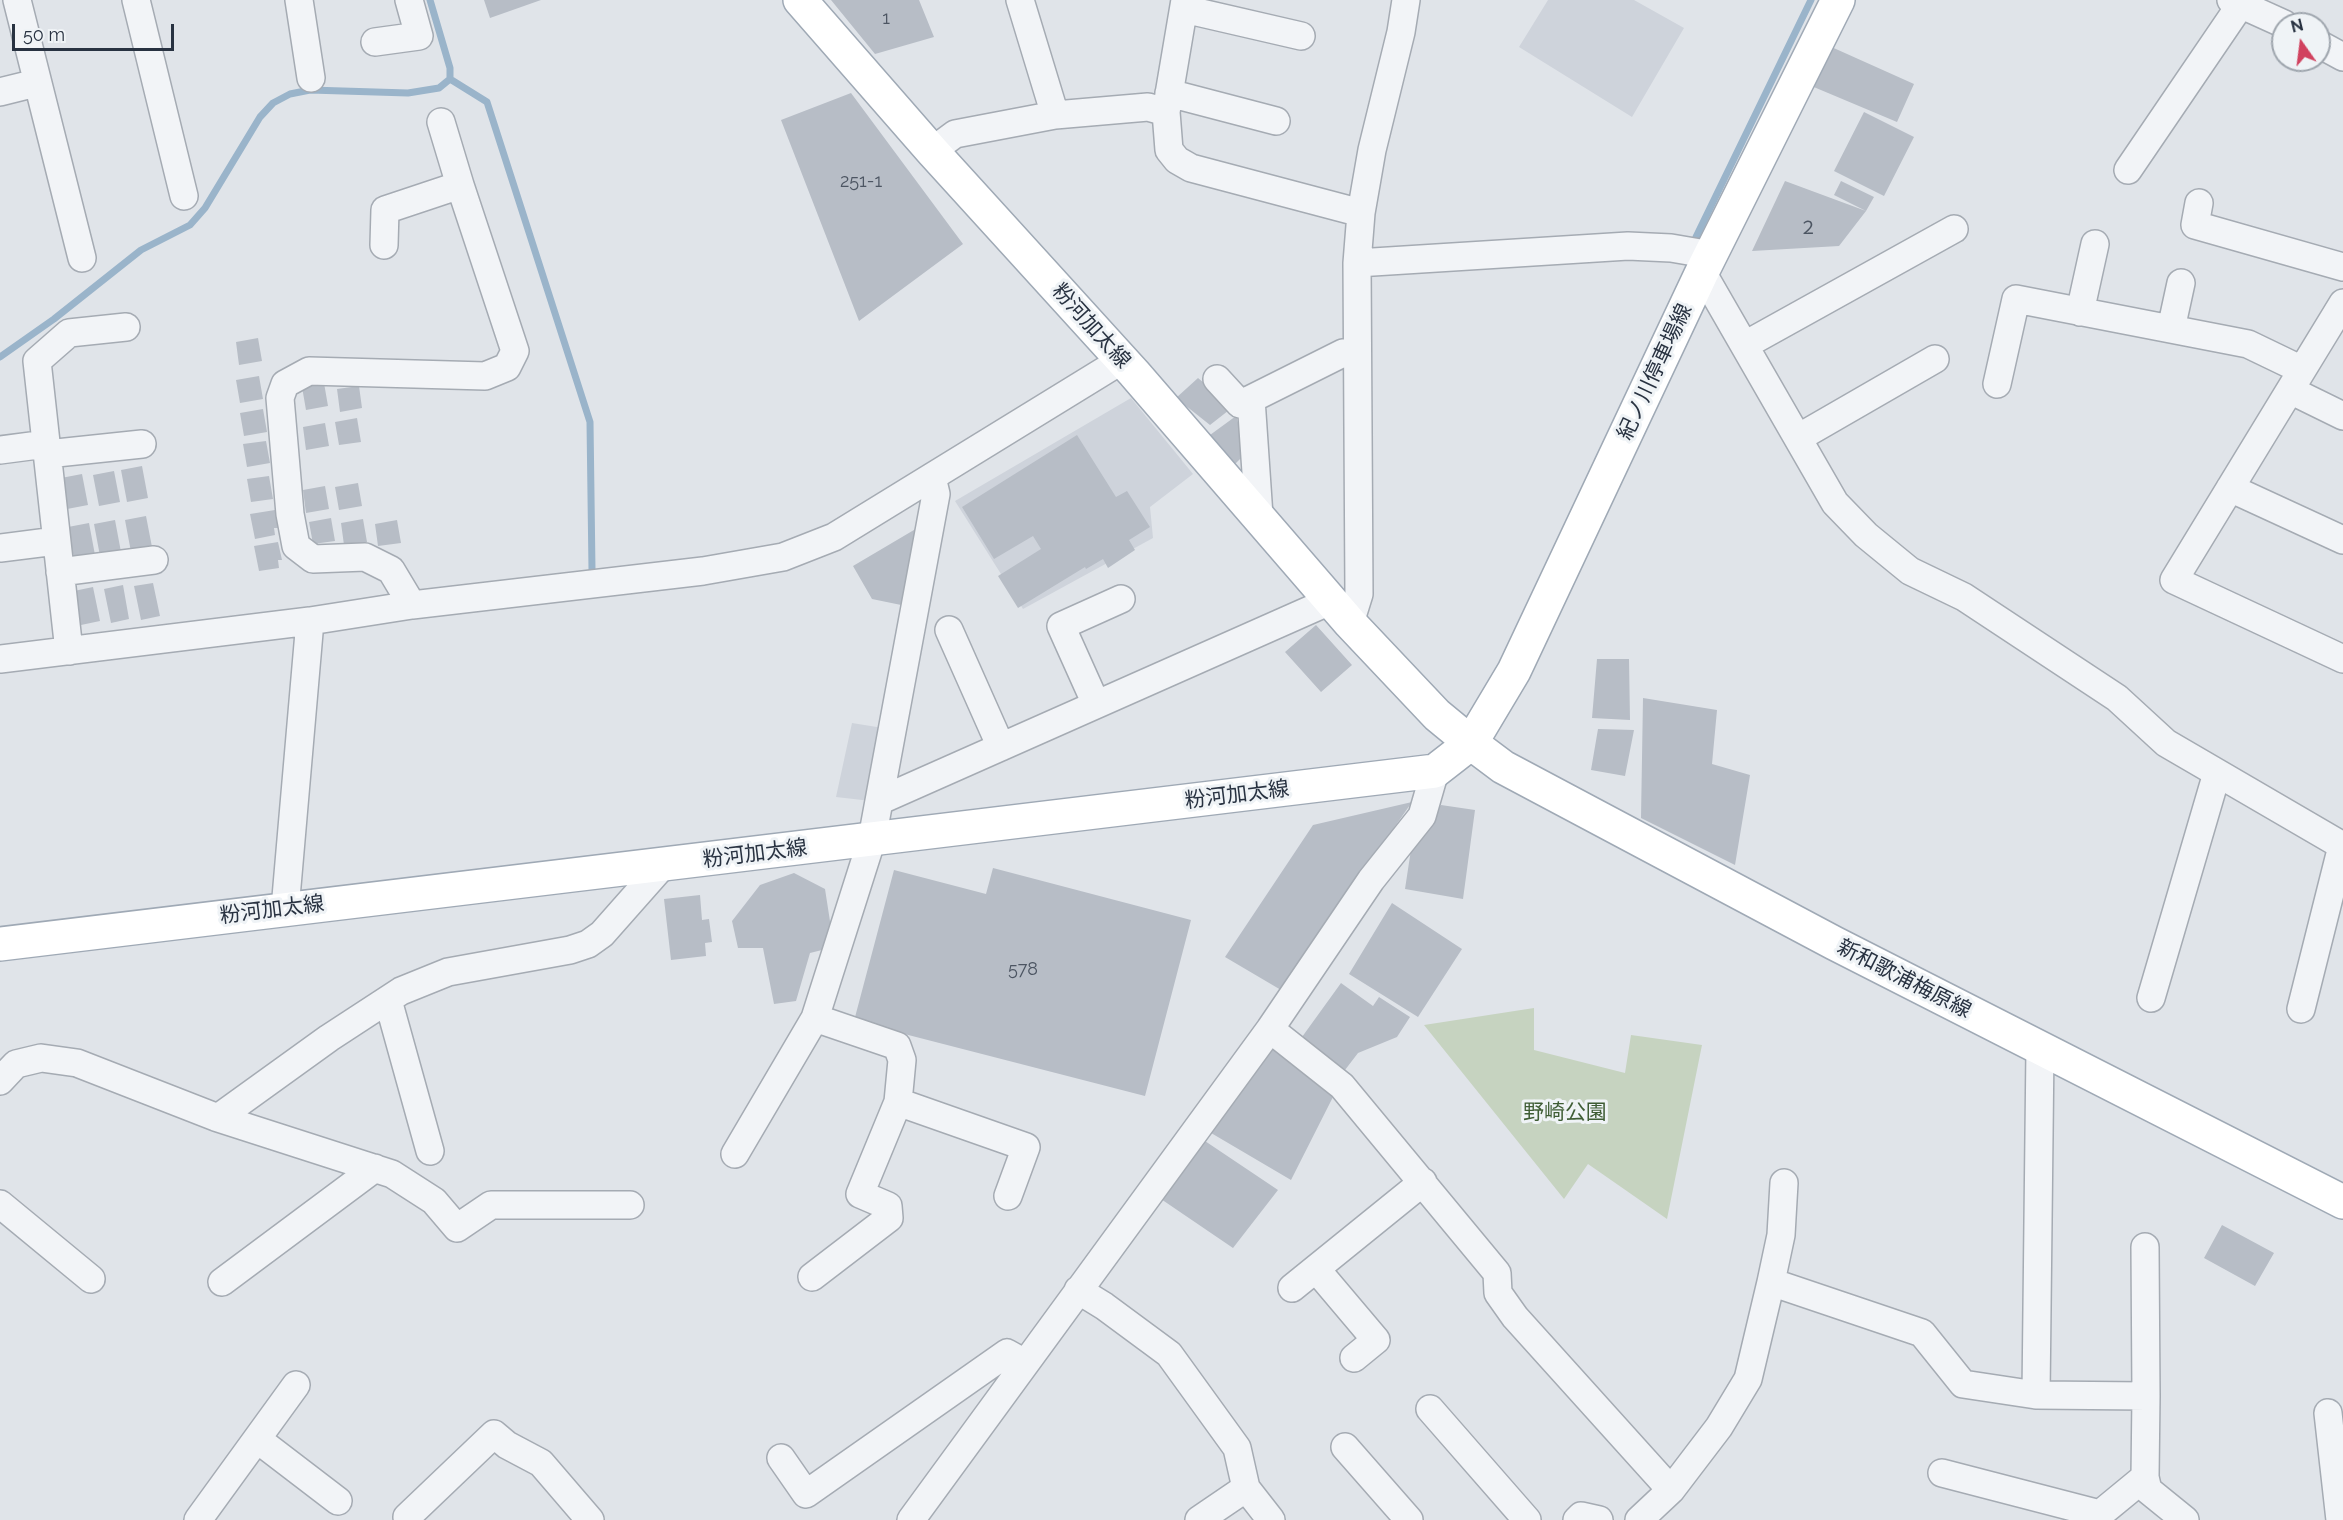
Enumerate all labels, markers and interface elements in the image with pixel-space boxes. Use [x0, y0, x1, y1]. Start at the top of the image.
house number: 1 [882, 8, 890, 30]
scale bar [15, 12, 177, 50]
north arrow [2271, 12, 2331, 72]
text: N [2289, 15, 2305, 37]
text: 50 m [23, 24, 65, 45]
house number: 251‐1 [840, 171, 882, 193]
house number: ２ [1799, 218, 1817, 240]
street label: 粉河加太線 [1047, 279, 1135, 373]
street label: 紀ノ川停車場線 [1613, 300, 1697, 444]
street label: 粉河加太線 [1183, 776, 1291, 814]
street label: 粉河加太線 [701, 835, 809, 873]
street label: 粉河加太線 [218, 891, 326, 929]
street label: 新和歌浦梅原線 [1833, 934, 1975, 1024]
house number: 578 [1008, 959, 1038, 981]
park label: 野崎公園 [1523, 1100, 1607, 1126]

